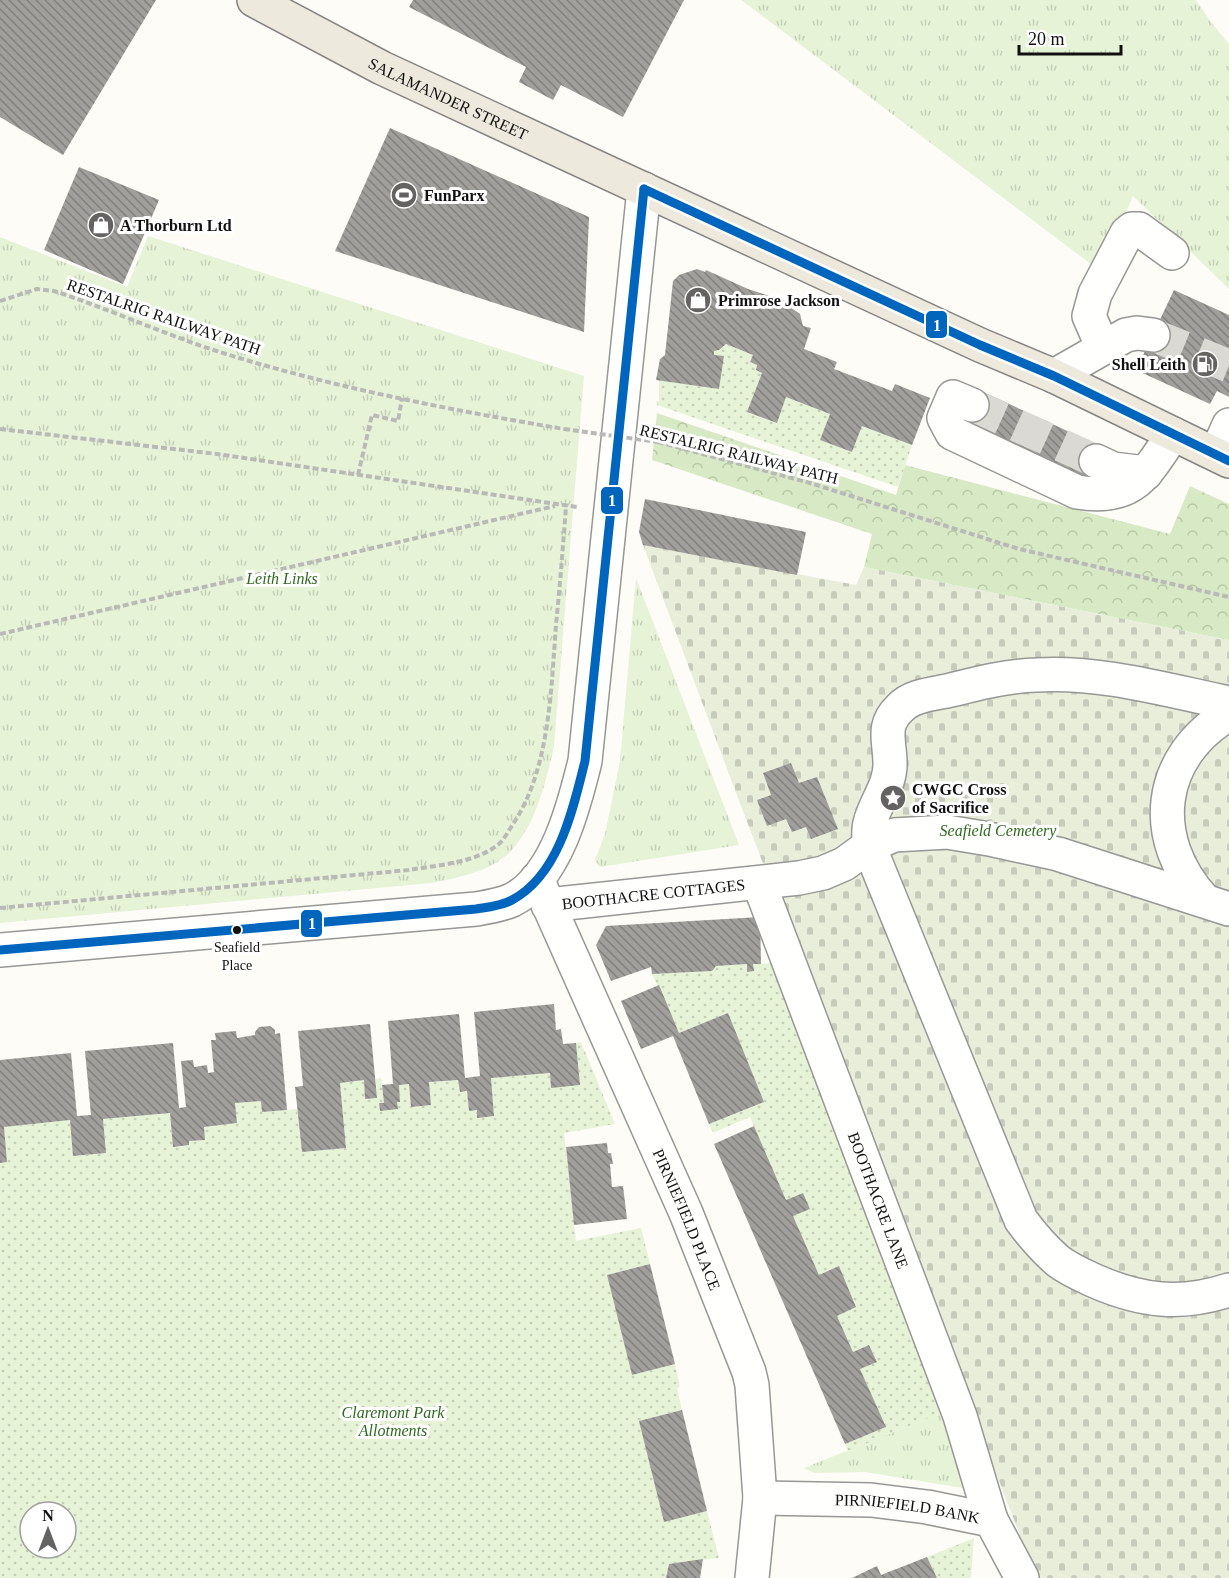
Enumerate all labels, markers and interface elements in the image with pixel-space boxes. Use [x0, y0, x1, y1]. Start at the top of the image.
scale bar [1019, 18, 1121, 56]
text: 20 m [1028, 29, 1065, 49]
street label: SALAMANDER STREET [366, 54, 531, 143]
sports icon: FunParx [389, 180, 419, 210]
place label: FunParx [424, 187, 484, 204]
shop icon: A Thorburn Ltd [86, 210, 116, 240]
place label: A Thorburn Ltd [120, 217, 232, 234]
street label: RESTALRIG RAILWAY PATH [65, 276, 264, 358]
shop icon: Primrose Jackson [683, 285, 713, 315]
place label: Primrose Jackson [718, 292, 840, 309]
line badge: 1 [925, 310, 948, 339]
text: 1 [933, 317, 941, 334]
fuel station icon: Shell Leith [1190, 349, 1220, 379]
place label: Shell Leith [1112, 356, 1186, 373]
street label: RESTALRIG RAILWAY PATH [638, 421, 840, 487]
line badge: 1 [600, 486, 624, 515]
text: 1 [608, 492, 616, 509]
park label: Leith Links [245, 570, 318, 587]
place label: CWGC Cross of Sacrifice [912, 781, 1006, 816]
place icon: CWGC Cross of Sacrifice [878, 783, 908, 813]
park label: Seafield Cemetery [940, 822, 1057, 840]
street label: BOOTHACRE COTTAGES [561, 875, 746, 912]
line badge: 1 [300, 909, 323, 938]
text: 1 [308, 915, 316, 932]
marker: Seafield Place [231, 924, 243, 936]
place label: Seafield Place [214, 940, 260, 973]
street label: BOOTHACRE LANE [845, 1130, 912, 1271]
street label: PIRNIEFIELD PLACE [650, 1146, 724, 1292]
park label: Claremont Park Allotments [342, 1404, 445, 1439]
street label: PIRNIEFIELD BANK [835, 1491, 982, 1526]
north arrow [18, 1500, 78, 1560]
text: N [42, 1507, 54, 1524]

